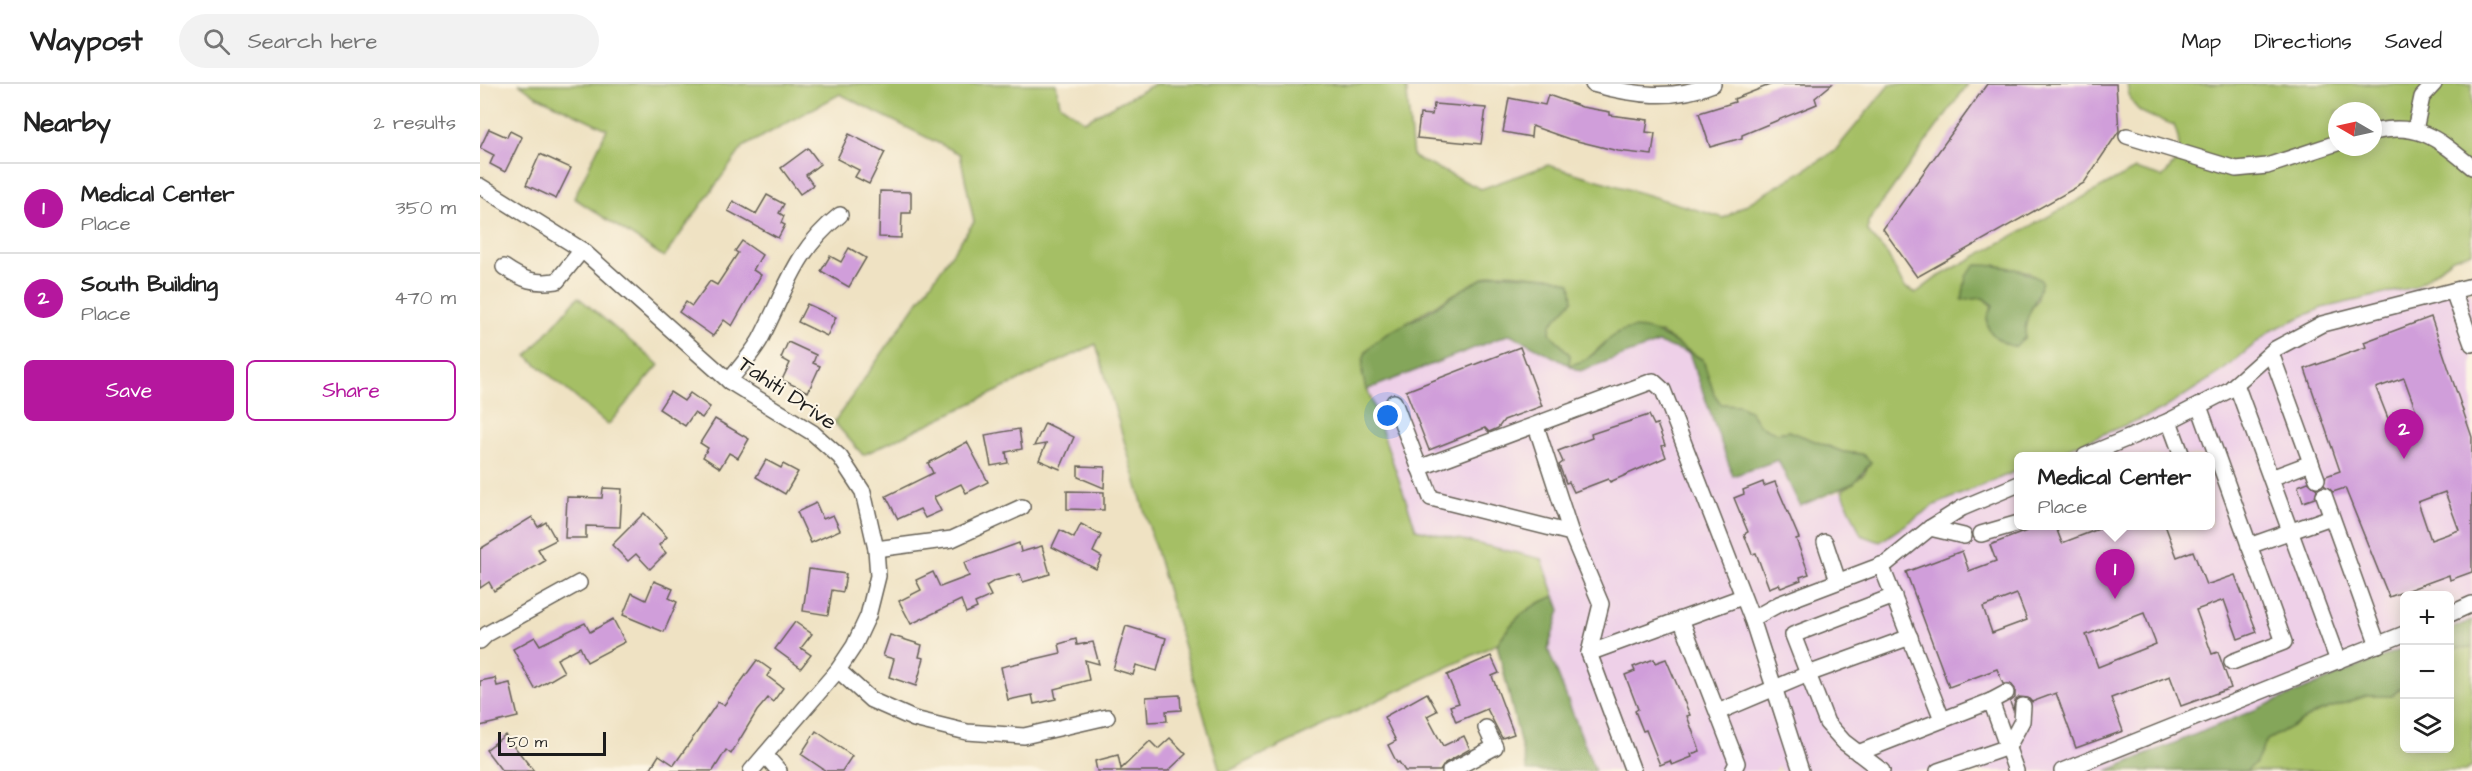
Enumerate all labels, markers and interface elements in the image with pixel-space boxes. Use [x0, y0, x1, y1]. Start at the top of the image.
search box [179, 14, 599, 68]
text: Waypost [30, 22, 143, 61]
icon: search [200, 25, 233, 58]
text: Search here [248, 26, 378, 57]
text: Map [2181, 27, 2221, 56]
text: Directions [2254, 27, 2352, 56]
text: Saved [2385, 27, 2442, 56]
north arrow [2328, 102, 2382, 156]
text: Nearby [24, 105, 111, 141]
text: 2 results [373, 109, 456, 137]
text: Medical Center [81, 179, 235, 210]
text: 1 [42, 194, 45, 222]
text: 350 m [395, 194, 456, 222]
text: Place [81, 210, 131, 238]
text: South Building [81, 269, 218, 300]
text: 2 [38, 284, 49, 312]
text: 470 m [394, 284, 456, 312]
text: Place [81, 300, 131, 328]
street label: Tahiti Drive [732, 349, 843, 438]
button: Save [24, 360, 234, 421]
button: Share [246, 360, 456, 421]
your location [1373, 401, 1402, 430]
pin: 2 [2384, 410, 2424, 459]
popup [2014, 452, 2215, 530]
text: Medical Center [2038, 462, 2191, 493]
text: Place [2038, 493, 2087, 521]
pin: 1 [2096, 550, 2134, 599]
map controls [2400, 591, 2454, 753]
button: + [2400, 591, 2454, 645]
button: − [2400, 645, 2454, 699]
button: layers [2400, 699, 2454, 753]
scale bar [498, 729, 606, 756]
text: 50 m [507, 731, 547, 753]

